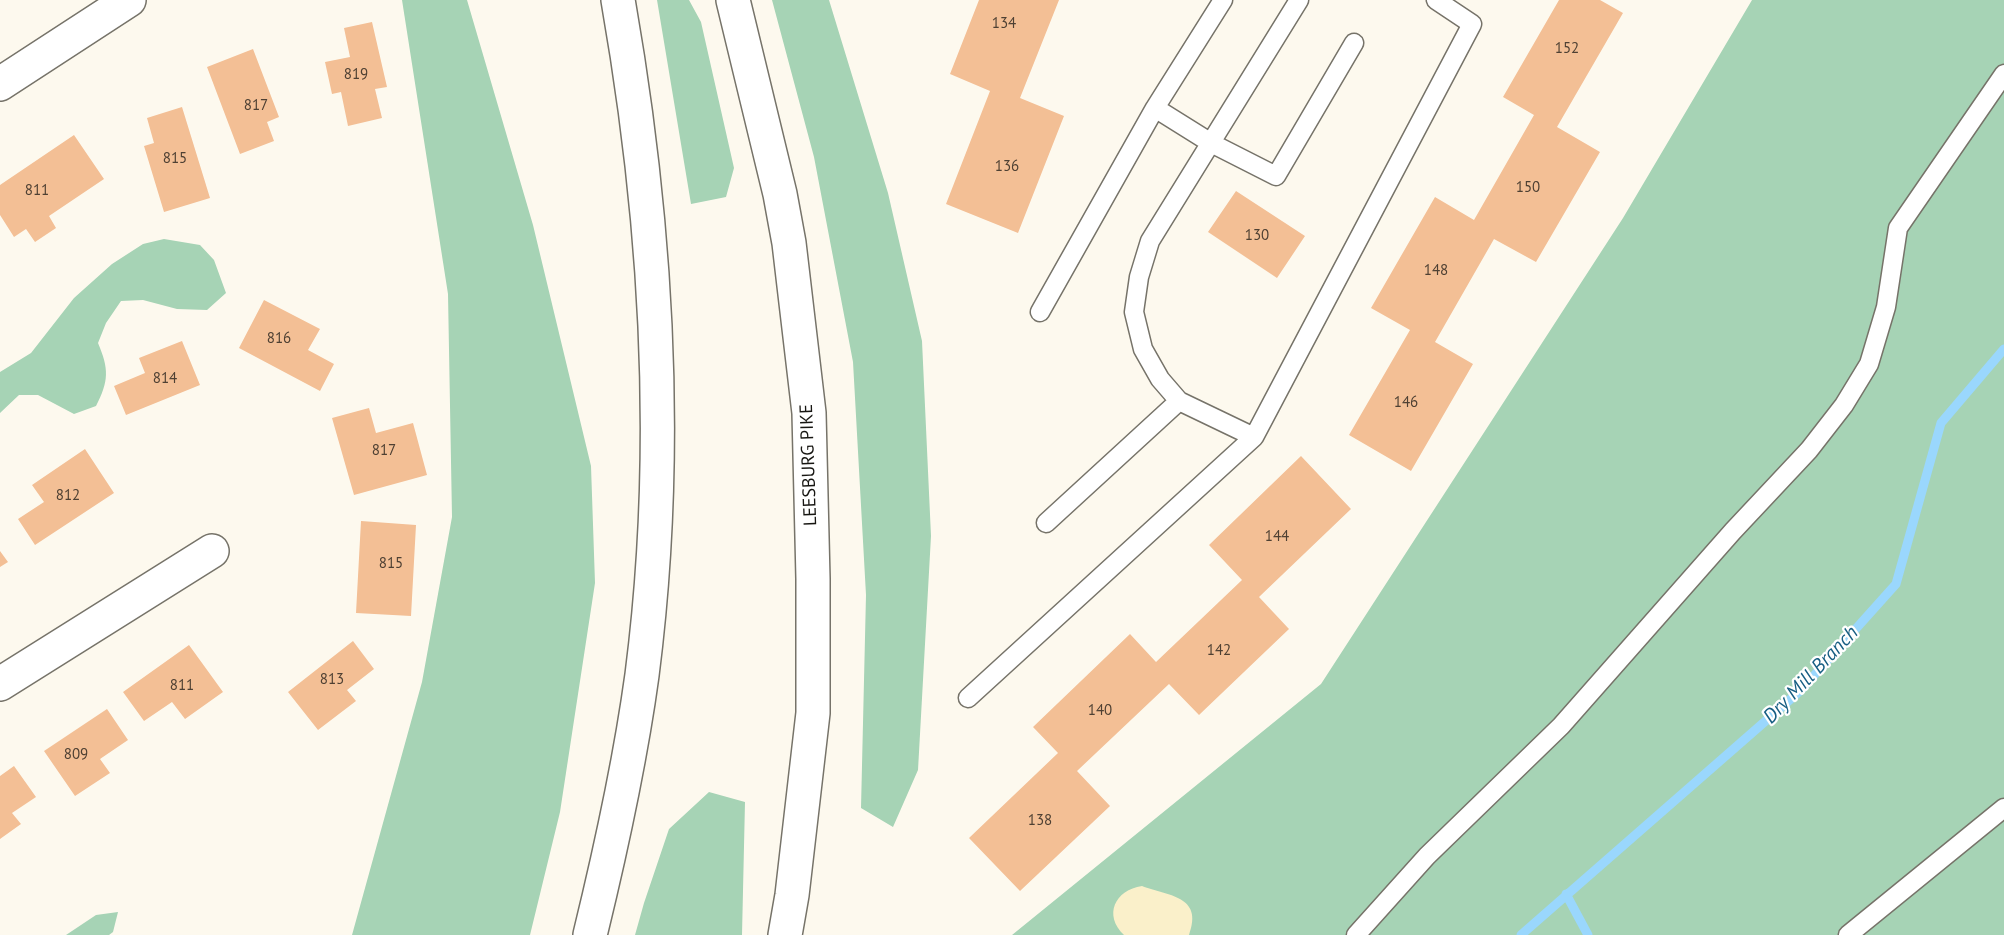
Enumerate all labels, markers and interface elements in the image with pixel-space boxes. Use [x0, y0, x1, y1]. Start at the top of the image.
house number: 134 [992, 15, 1016, 33]
house number: 152 [1555, 40, 1579, 58]
house number: 819 [344, 66, 368, 84]
house number: 817 [244, 97, 268, 115]
house number: 815 [163, 150, 187, 168]
house number: 136 [995, 158, 1019, 176]
house number: 150 [1516, 179, 1540, 197]
house number: 811 [25, 182, 49, 200]
house number: 130 [1245, 227, 1269, 245]
house number: 148 [1424, 262, 1448, 280]
house number: 816 [267, 330, 291, 348]
house number: 814 [153, 370, 177, 388]
house number: 146 [1394, 394, 1418, 412]
street label: LEESBURG PIKE [796, 404, 822, 526]
house number: 817 [372, 442, 396, 460]
house number: 812 [56, 487, 80, 505]
house number: 144 [1265, 528, 1289, 546]
house number: 815 [379, 555, 403, 573]
water label: Dry Mill Branch [1758, 621, 1864, 729]
house number: 142 [1207, 642, 1231, 660]
house number: 813 [320, 671, 344, 689]
house number: 811 [170, 677, 194, 695]
house number: 140 [1088, 702, 1112, 720]
house number: 809 [64, 746, 88, 764]
house number: 138 [1028, 812, 1052, 830]

